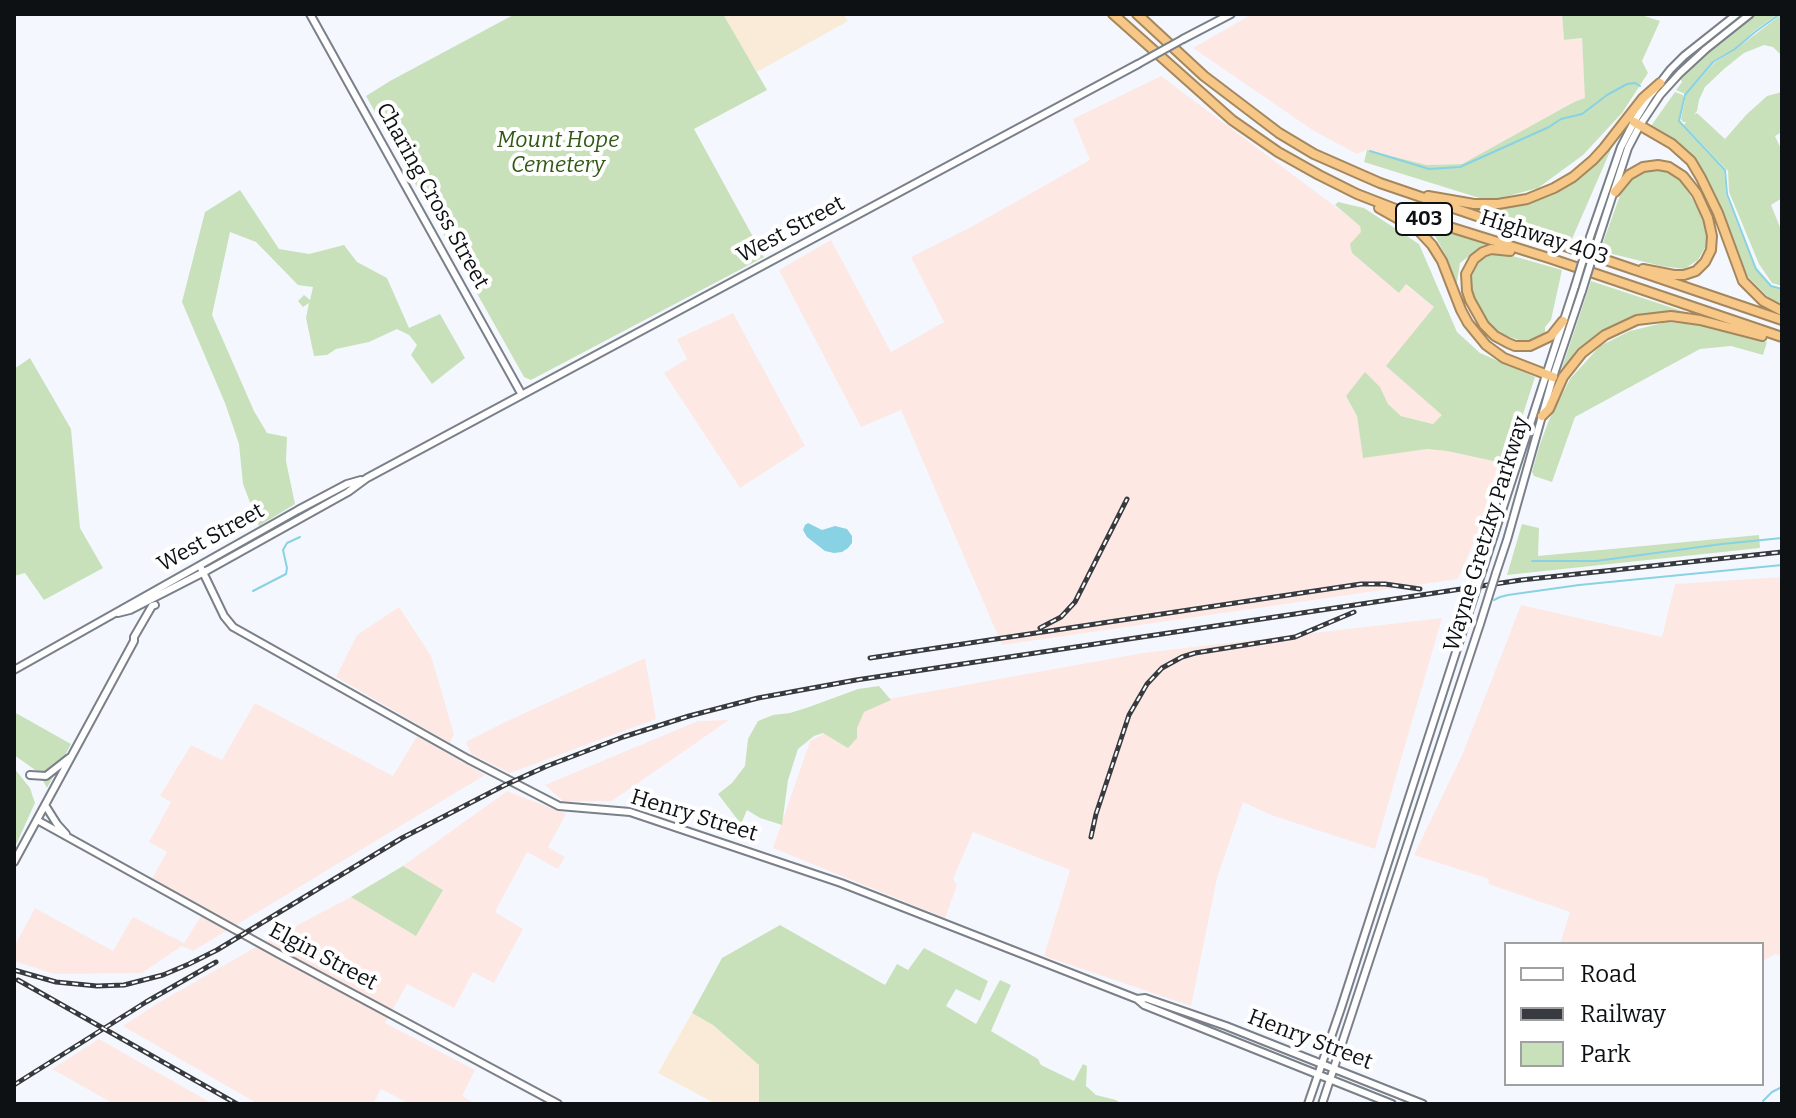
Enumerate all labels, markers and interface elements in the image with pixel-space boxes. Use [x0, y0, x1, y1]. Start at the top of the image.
street label: Charing Cross Street [370, 98, 494, 294]
park label: Mount Hope Cemetery [497, 128, 619, 180]
street label: West Street [733, 191, 849, 269]
road number: 403 [1396, 203, 1452, 235]
street label: Highway 403 [1477, 205, 1611, 271]
street label: Wayne Gretzky Parkway [1439, 413, 1535, 655]
street label: West Street [153, 498, 269, 578]
street label: Henry Street [627, 784, 761, 848]
street label: Elgin Street [264, 917, 382, 997]
legend [1504, 942, 1764, 1086]
text: Road [1580, 960, 1636, 988]
text: Railway [1580, 1000, 1666, 1028]
street label: Henry Street [1244, 1004, 1376, 1076]
text: Park [1580, 1040, 1631, 1068]

